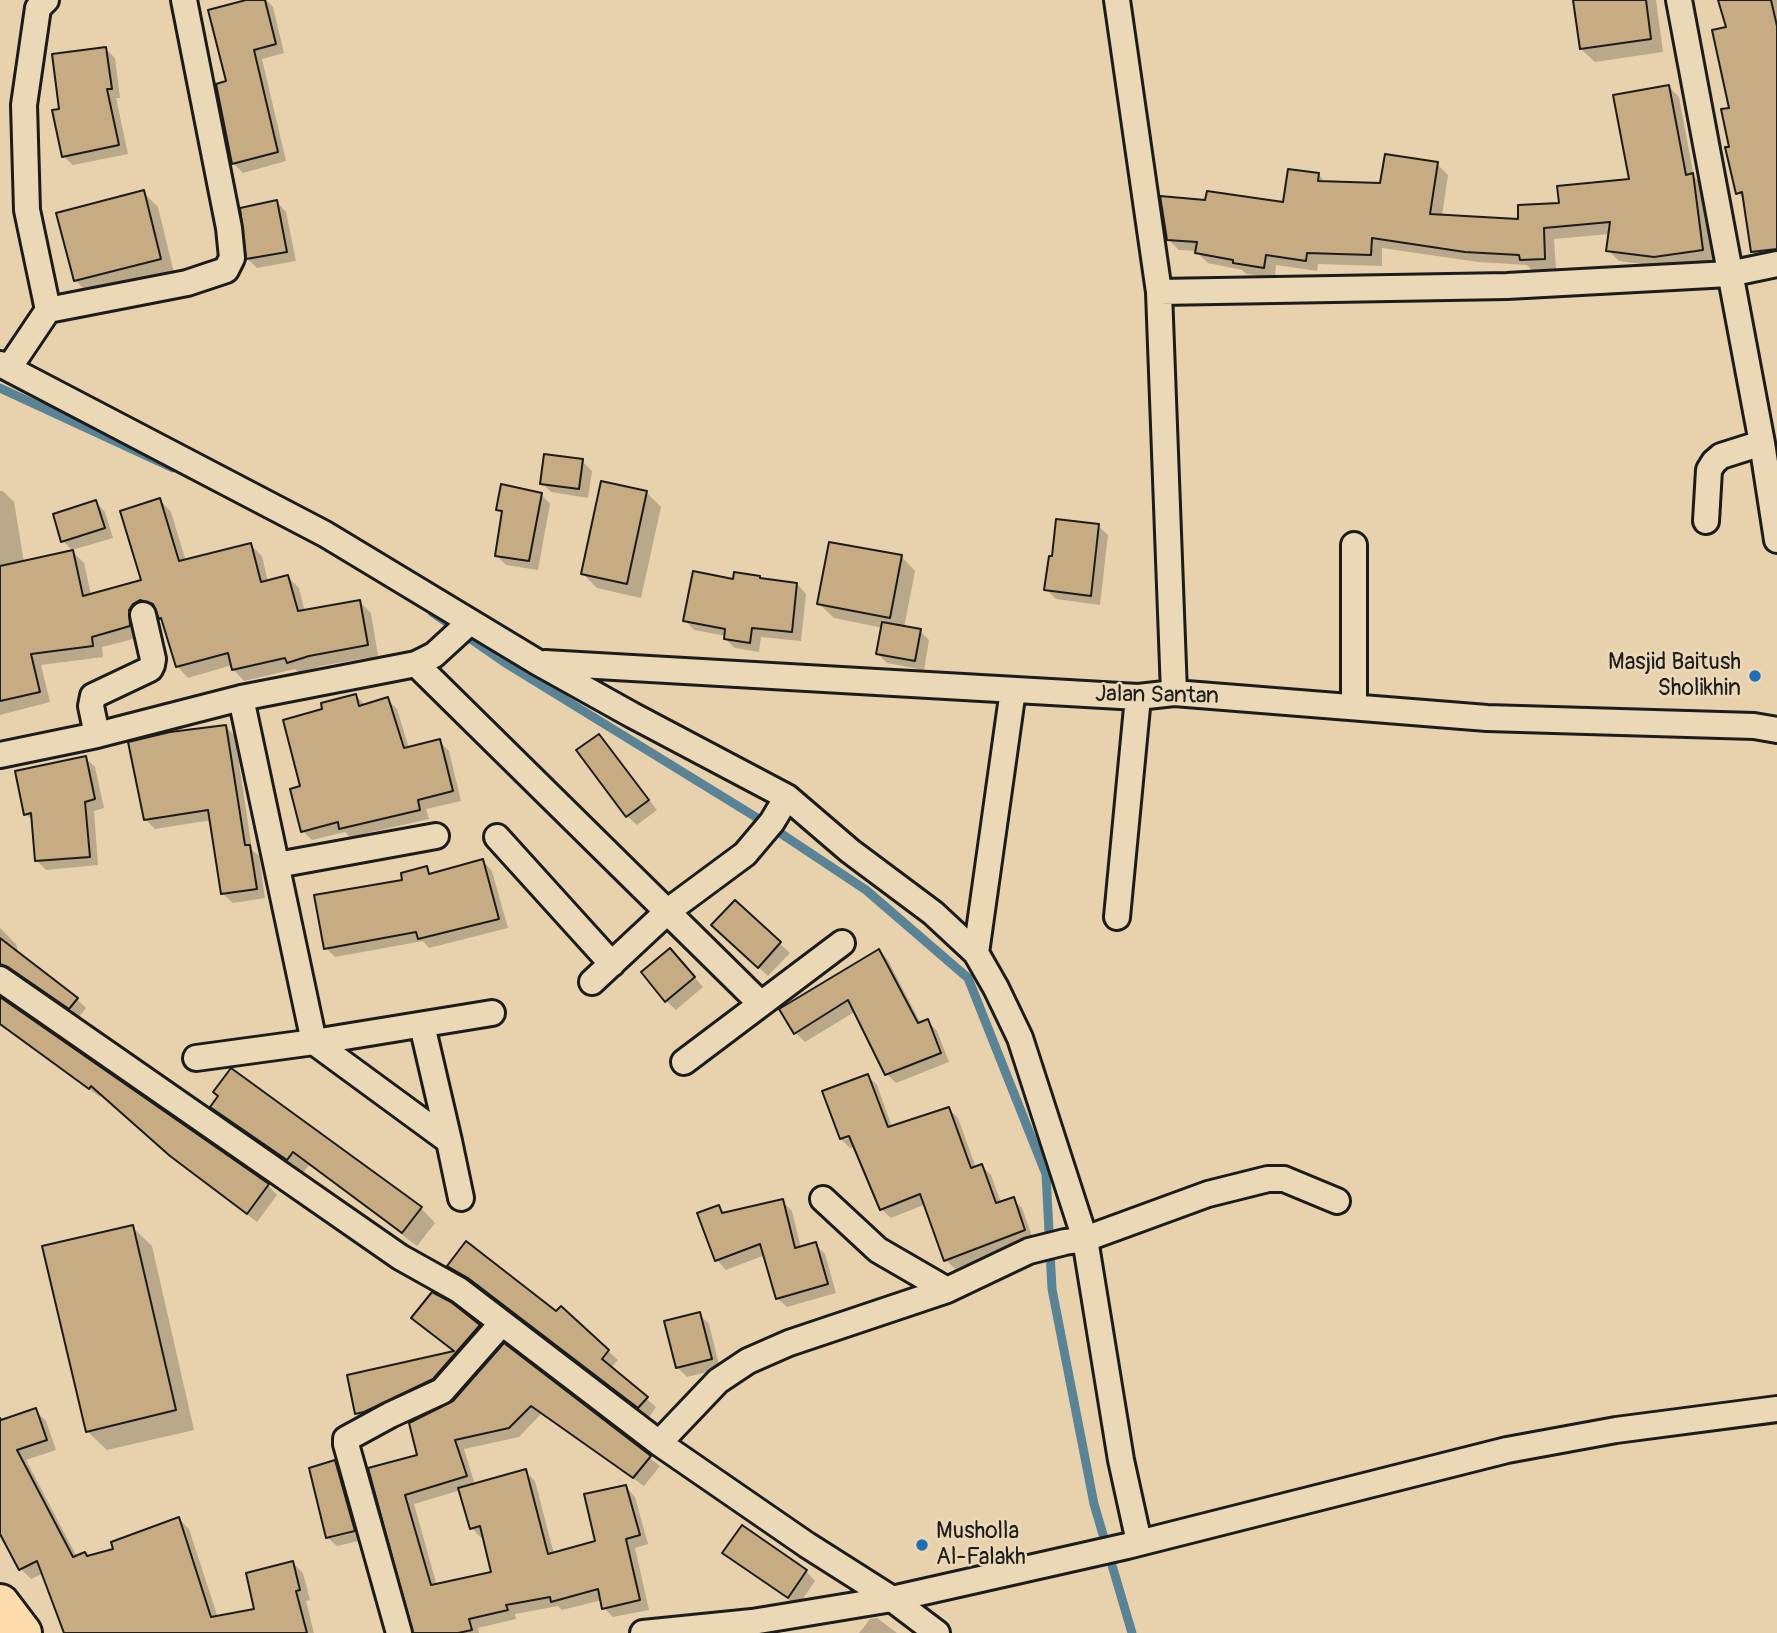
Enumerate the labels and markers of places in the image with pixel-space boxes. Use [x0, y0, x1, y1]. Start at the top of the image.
place label: Masjid Baitush Sholikhin [1608, 649, 1741, 703]
marker: Masjid Baitush Sholikhin [1747, 668, 1763, 684]
place label: Musholla Al-Falakh [936, 1518, 1026, 1572]
marker: Musholla Al-Falakh [914, 1537, 930, 1553]

